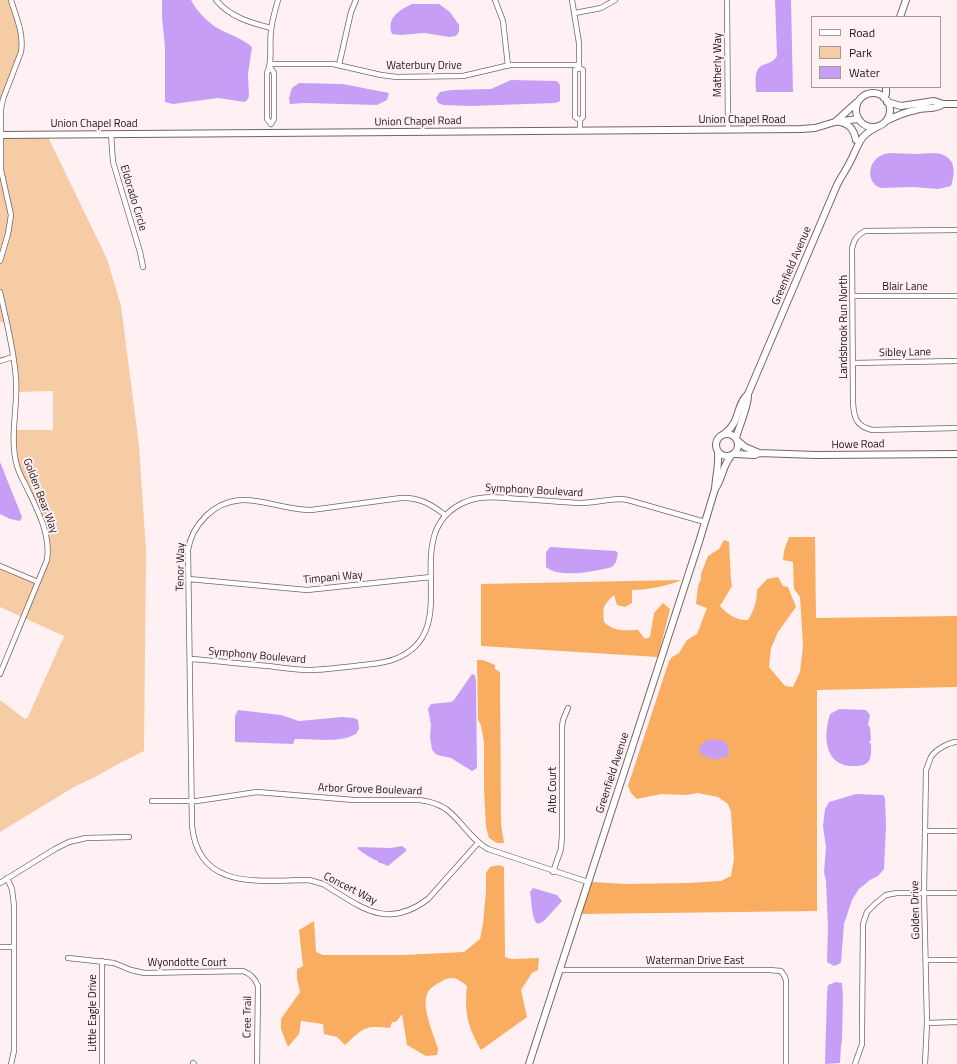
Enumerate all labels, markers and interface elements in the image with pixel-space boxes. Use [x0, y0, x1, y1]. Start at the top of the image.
legend [811, 16, 941, 88]
text: Road [849, 23, 875, 42]
street label: Matherly Way [711, 33, 725, 97]
text: Park [849, 43, 872, 62]
street label: Waterbury Drive [386, 59, 462, 73]
text: Water [849, 63, 880, 82]
street label: Union Chapel Road [698, 113, 786, 127]
street label: Union Chapel Road [374, 115, 462, 129]
street label: Union Chapel Road [50, 117, 138, 131]
street label: Eldorado Circle [117, 163, 149, 233]
street label: Greenfield Avenue [769, 225, 815, 307]
street label: Landsbrook Run North [837, 275, 851, 379]
street label: Blair Lane [882, 280, 928, 294]
street label: Sibley Lane [879, 346, 931, 360]
street label: Howe Road [831, 438, 885, 452]
street label: Golden Bear Way [20, 457, 60, 535]
street label: Symphony Boulevard [485, 482, 583, 500]
street label: Tenor Way [174, 543, 188, 591]
street label: Timpani Way [303, 569, 363, 587]
street label: Symphony Boulevard [208, 645, 306, 667]
street label: Greenfield Avenue [594, 731, 632, 815]
street label: Alto Court [546, 767, 560, 813]
street label: Arbor Grove Boulevard [318, 782, 422, 798]
street label: Concert Way [321, 870, 379, 908]
street label: Golden Drive [909, 880, 923, 940]
street label: Waterman Drive East [646, 954, 744, 968]
street label: Wyondotte Court [147, 956, 227, 970]
street label: Little Eagle Drive [86, 974, 100, 1052]
street label: Cree Trail [241, 996, 255, 1038]

